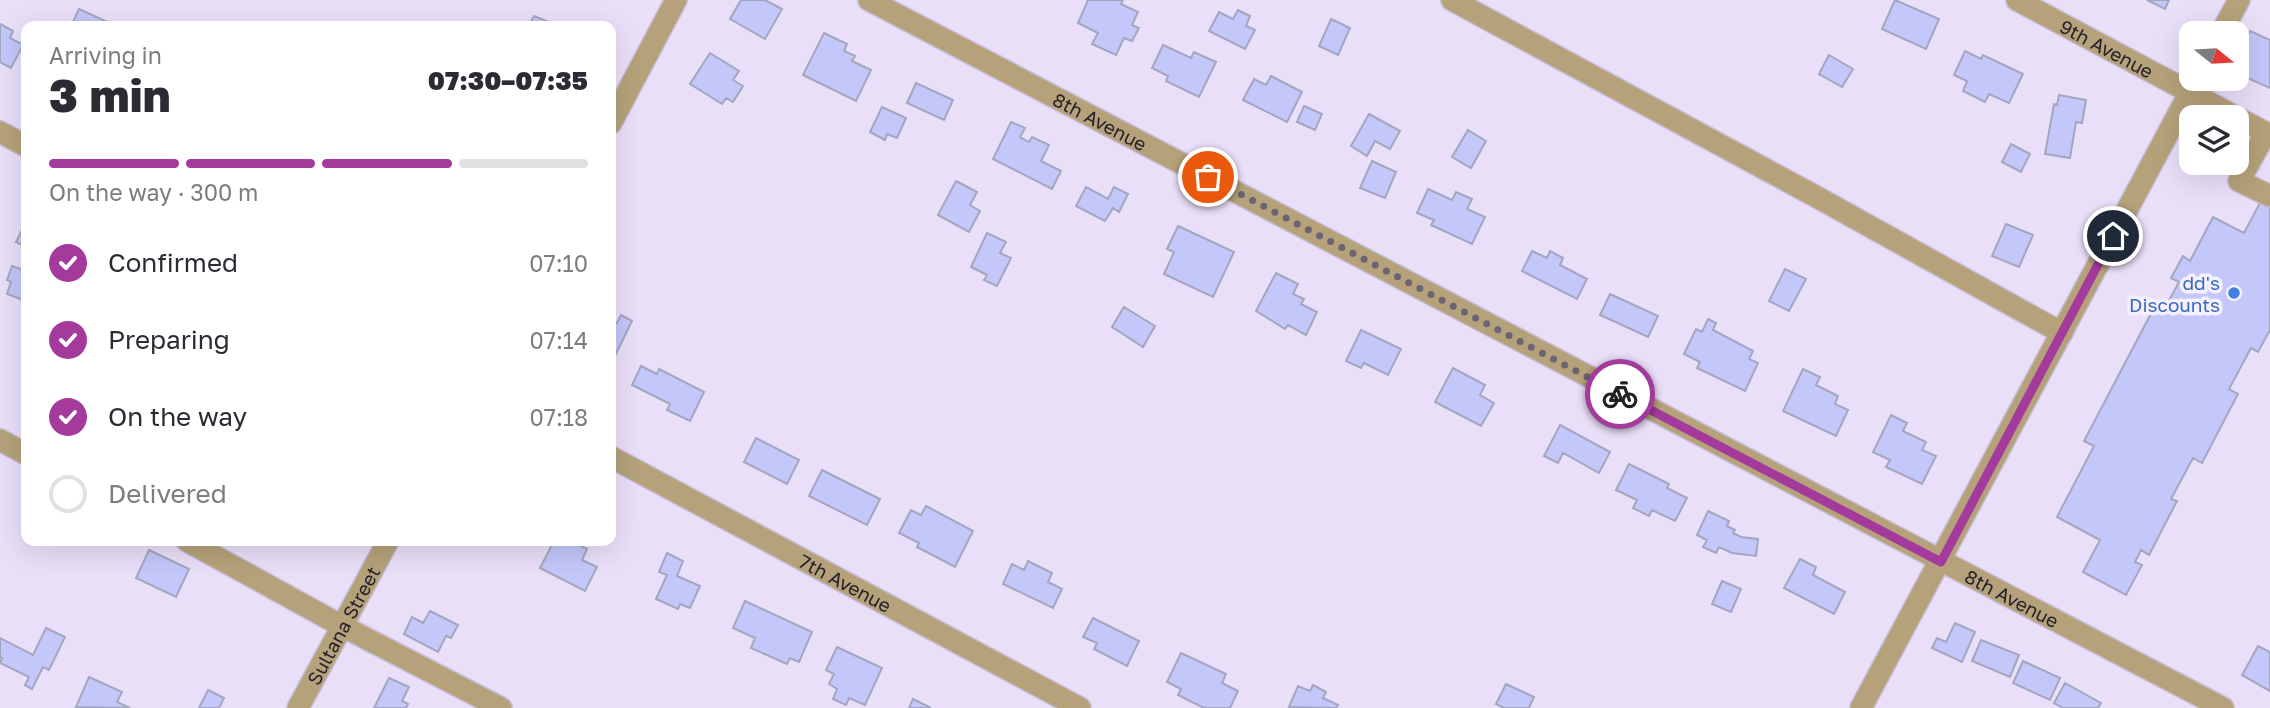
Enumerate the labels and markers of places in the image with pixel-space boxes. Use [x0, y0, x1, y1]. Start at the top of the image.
pin [1178, 147, 1238, 207]
pin [2083, 206, 2143, 266]
place label: dd's Discounts [2129, 271, 2220, 316]
marker: dd's Discounts [2226, 285, 2242, 301]

